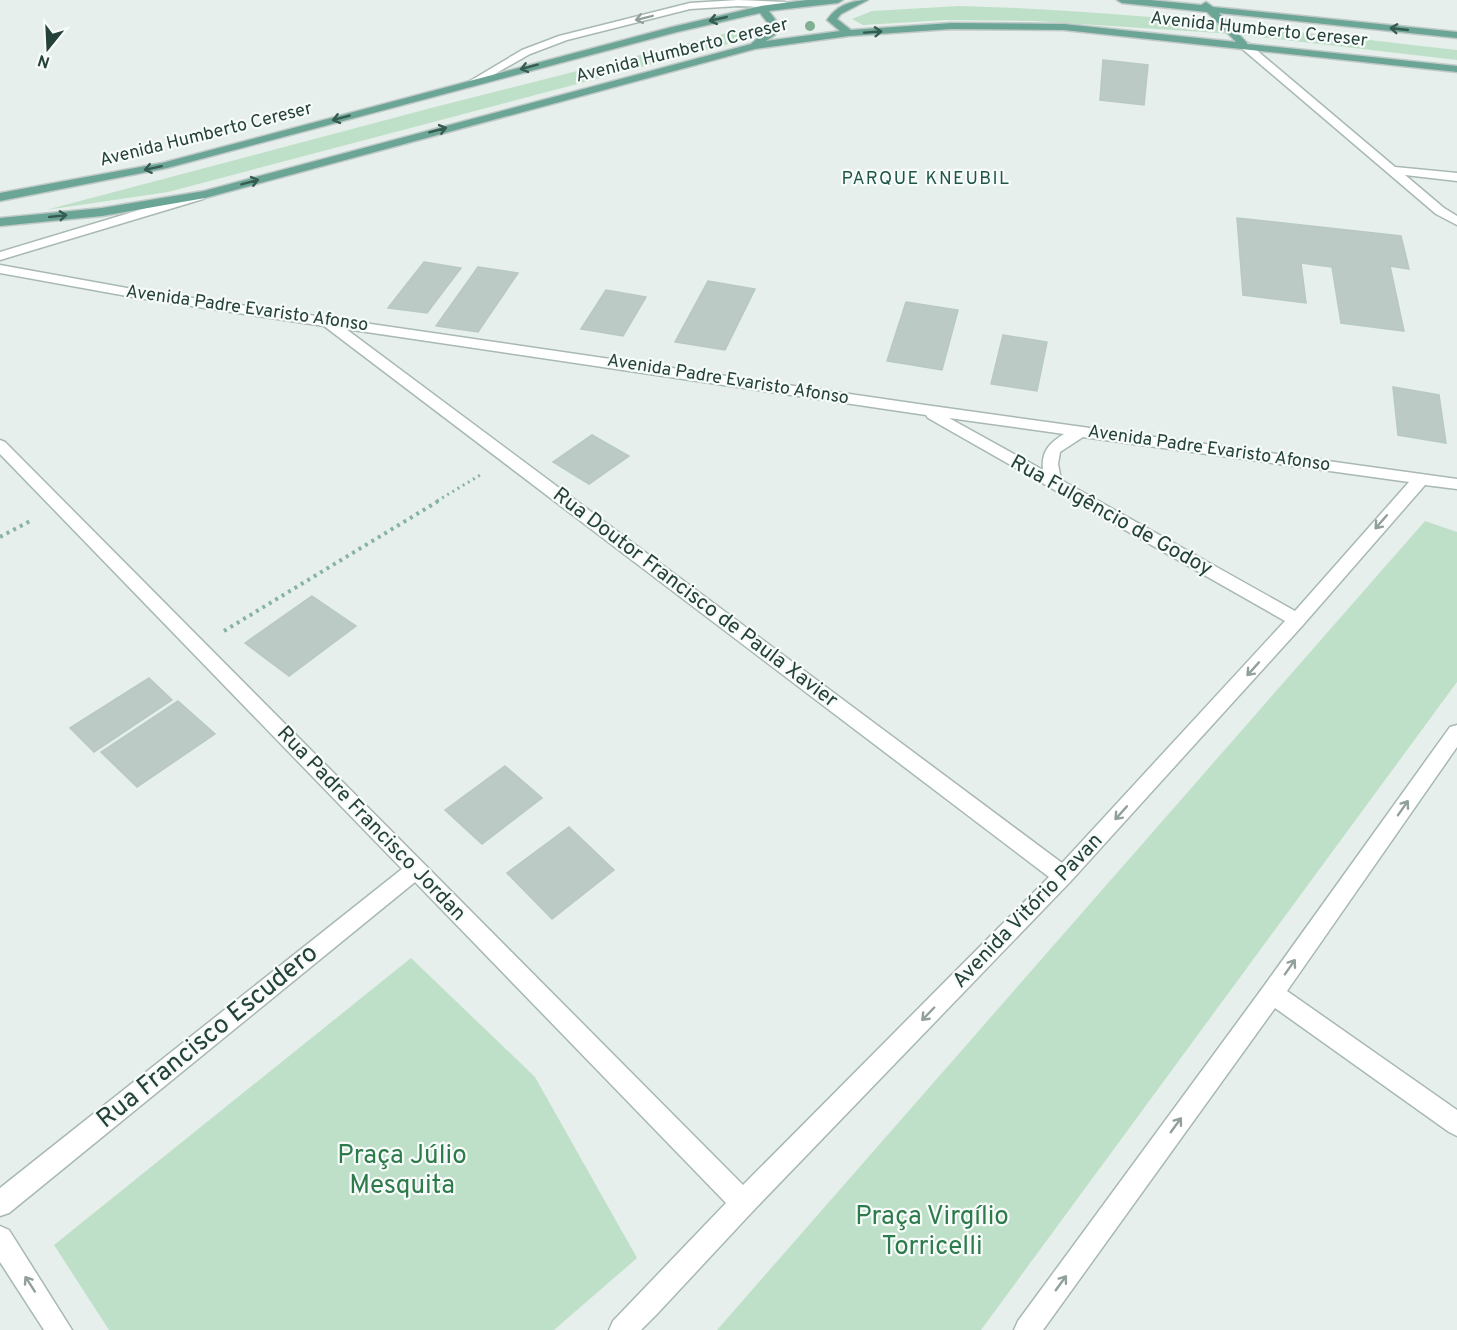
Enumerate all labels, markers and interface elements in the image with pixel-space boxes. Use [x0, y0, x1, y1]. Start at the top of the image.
street label: Avenida Humberto Cereser [1149, 7, 1369, 53]
one-way arrow [635, 12, 654, 24]
street label: Avenida Humberto Cereser [573, 13, 791, 89]
one-way arrow [709, 14, 729, 25]
north arrow [18, 18, 78, 78]
one-way arrow [1389, 23, 1409, 34]
one-way arrow [863, 26, 882, 37]
text: N [35, 49, 53, 72]
one-way arrow [520, 62, 539, 73]
street label: Avenida Humberto Cereser [97, 97, 315, 173]
one-way arrow [332, 113, 351, 124]
one-way arrow [428, 124, 447, 135]
one-way arrow [143, 163, 163, 174]
district label: PARQUE KNEUBIL [841, 168, 1011, 191]
one-way arrow [240, 176, 259, 187]
one-way arrow [48, 210, 68, 221]
street label: Avenida Padre Evaristo Afonso [124, 281, 370, 337]
street label: Avenida Padre Evaristo Afonso [605, 350, 851, 410]
street label: Avenida Padre Evaristo Afonso [1086, 421, 1332, 477]
street label: Rua Fulgêncio de Godoy [1005, 449, 1217, 583]
street label: Rua Doutor Francisco de Paula Xavier [547, 482, 843, 714]
one-way arrow [1374, 514, 1388, 529]
one-way arrow [1246, 661, 1260, 676]
street label: Rua Padre Francisco Jordan [271, 721, 471, 927]
one-way arrow [1397, 800, 1409, 816]
one-way arrow [1114, 805, 1128, 820]
street label: Avenida Vitório Pavan [947, 828, 1109, 994]
street label: Rua Francisco Escudero [91, 938, 325, 1136]
one-way arrow [1284, 959, 1296, 975]
one-way arrow [921, 1007, 936, 1022]
one-way arrow [1170, 1117, 1182, 1133]
park label: Praça Júlio Mesquita [337, 1140, 467, 1203]
park label: Praça Virgílio Torricelli [855, 1201, 1009, 1264]
one-way arrow [1055, 1275, 1068, 1291]
one-way arrow [23, 1276, 35, 1293]

